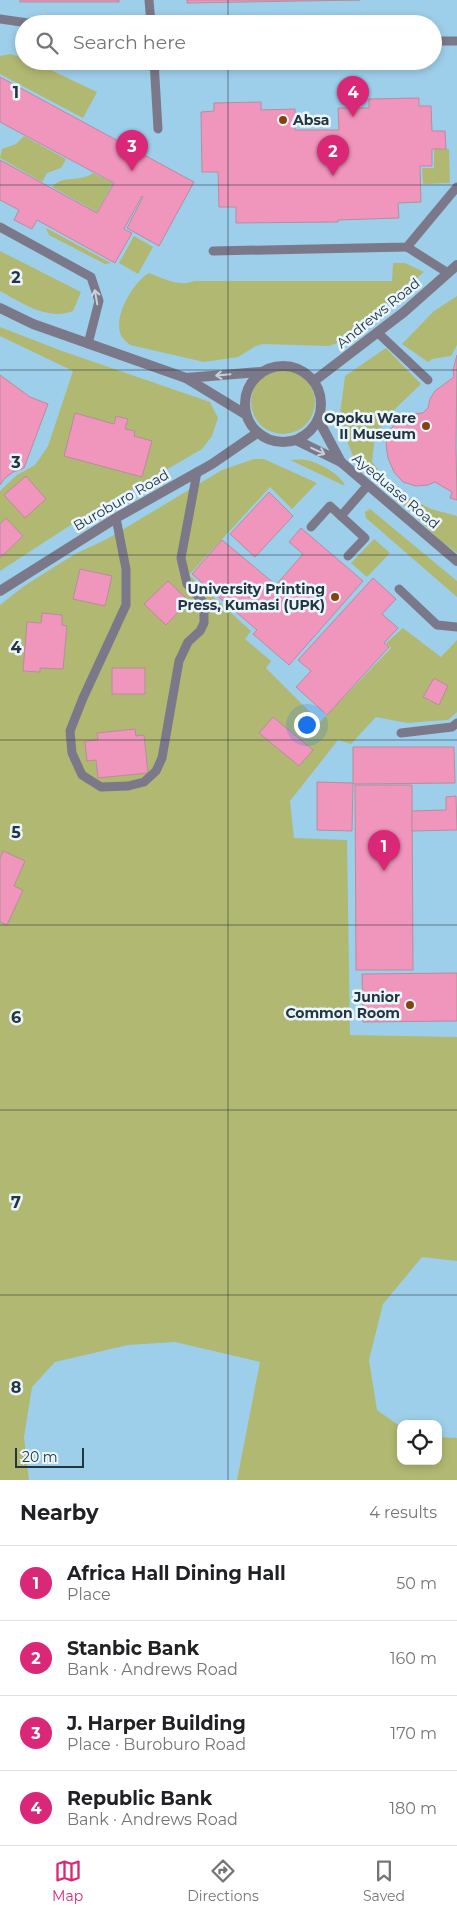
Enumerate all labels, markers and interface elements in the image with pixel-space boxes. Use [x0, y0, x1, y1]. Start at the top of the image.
search box [15, 15, 442, 70]
icon: search [33, 29, 61, 57]
text: Search here [73, 31, 186, 54]
pin: 4 [337, 76, 369, 117]
text: 1 [13, 83, 19, 102]
place label: Absa [292, 111, 329, 129]
marker: Absa [277, 114, 289, 126]
pin: 3 [116, 130, 148, 171]
pin: 2 [317, 135, 349, 176]
text: 2 [11, 268, 21, 287]
street label: Andrews Road [333, 274, 423, 352]
one-way arrow [90, 289, 100, 305]
one-way arrow [215, 371, 231, 380]
place label: Opoku Ware II Museum [324, 409, 416, 443]
marker: Opoku Ware II Museum [420, 420, 432, 432]
one-way arrow [310, 447, 325, 456]
street label: Ayeduase Road [349, 449, 443, 533]
text: 3 [10, 453, 21, 472]
street label: Buroburo Road [70, 465, 172, 535]
place label: University Printing Press, Kumasi (UPK) [177, 580, 325, 614]
marker: University Printing Press, Kumasi (UPK) [329, 591, 341, 603]
text: 4 [10, 638, 22, 657]
your location [294, 712, 320, 738]
text: 5 [11, 823, 21, 842]
pin: 1 [368, 830, 400, 871]
place label: Junior Common Room [285, 988, 400, 1022]
marker: Junior Common Room [404, 999, 416, 1011]
text: 6 [11, 1008, 21, 1027]
text: 7 [11, 1193, 21, 1212]
text: 8 [11, 1378, 21, 1397]
map controls [397, 1420, 442, 1465]
button: locate [397, 1420, 442, 1465]
scale bar [15, 1445, 84, 1468]
text: 20 m [22, 1448, 58, 1466]
text: Nearby [20, 1500, 99, 1525]
text: 4 results [369, 1503, 437, 1522]
text: Africa Hall Dining Hall [67, 1562, 286, 1585]
text: 1 [33, 1574, 39, 1593]
text: 50 m [396, 1574, 437, 1593]
text: Place [67, 1585, 111, 1604]
text: Stanbic Bank [67, 1637, 199, 1660]
text: 2 [31, 1649, 41, 1668]
text: 160 m [390, 1649, 437, 1668]
text: Bank · Andrews Road [67, 1660, 238, 1679]
text: J. Harper Building [67, 1712, 246, 1735]
text: 3 [31, 1724, 41, 1743]
text: 170 m [390, 1724, 437, 1743]
text: Place · Buroburo Road [67, 1735, 246, 1754]
text: Republic Bank [67, 1787, 212, 1810]
text: 4 [30, 1799, 42, 1818]
text: 180 m [389, 1799, 437, 1818]
text: Bank · Andrews Road [67, 1810, 238, 1829]
tab: Map [52, 1857, 83, 1905]
tab: Directions [187, 1857, 259, 1905]
tab: Saved [363, 1857, 405, 1905]

